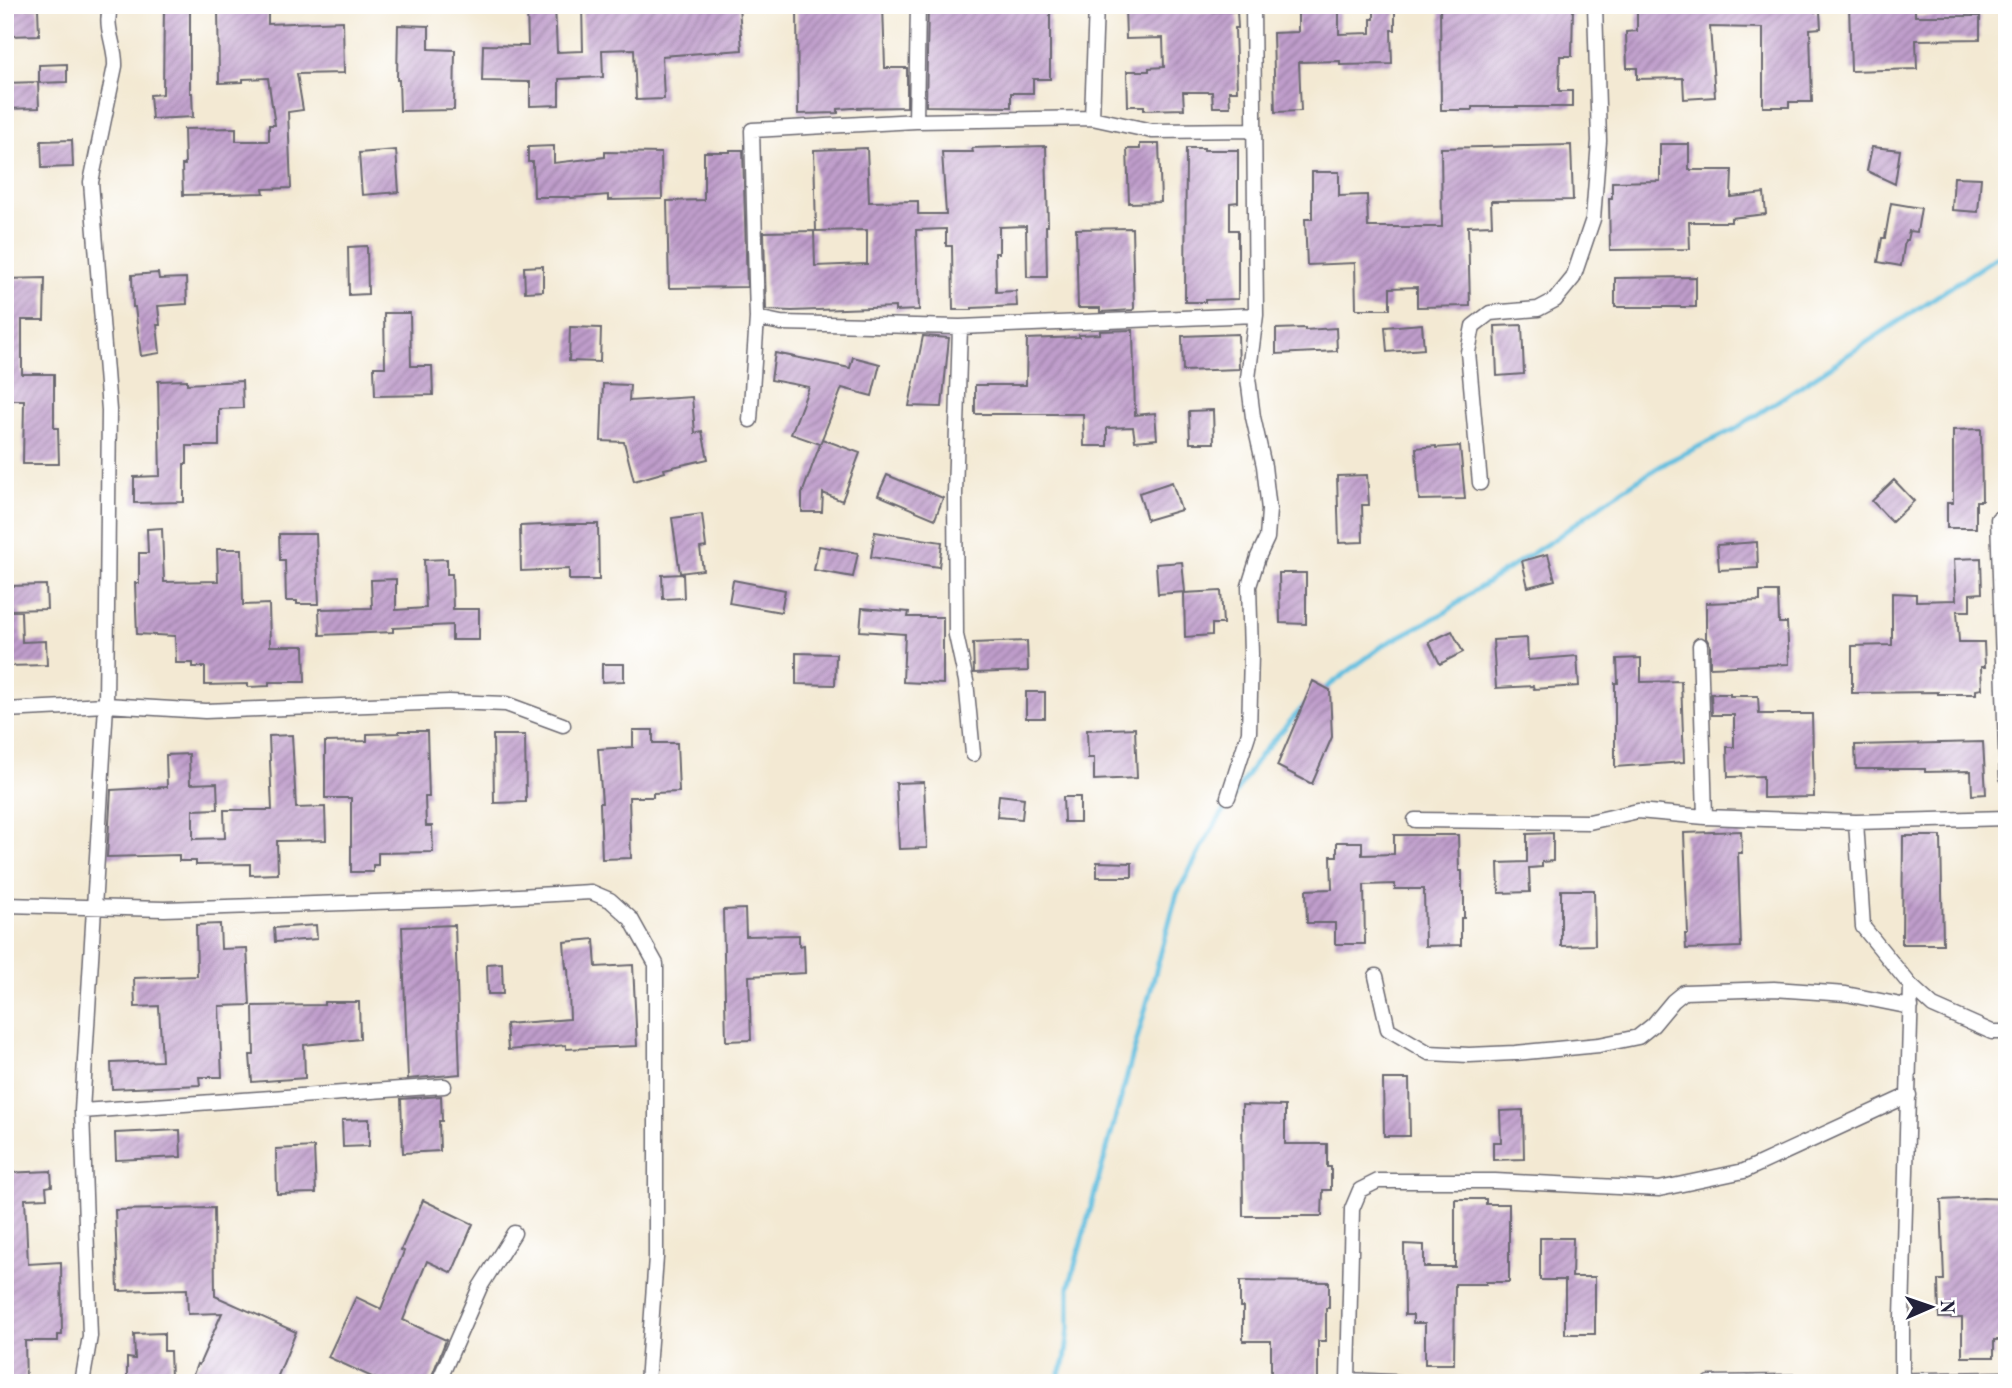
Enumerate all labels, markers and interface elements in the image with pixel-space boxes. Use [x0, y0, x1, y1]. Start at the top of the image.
north arrow [1896, 1272, 1966, 1342]
text: N [1936, 1299, 1955, 1315]

